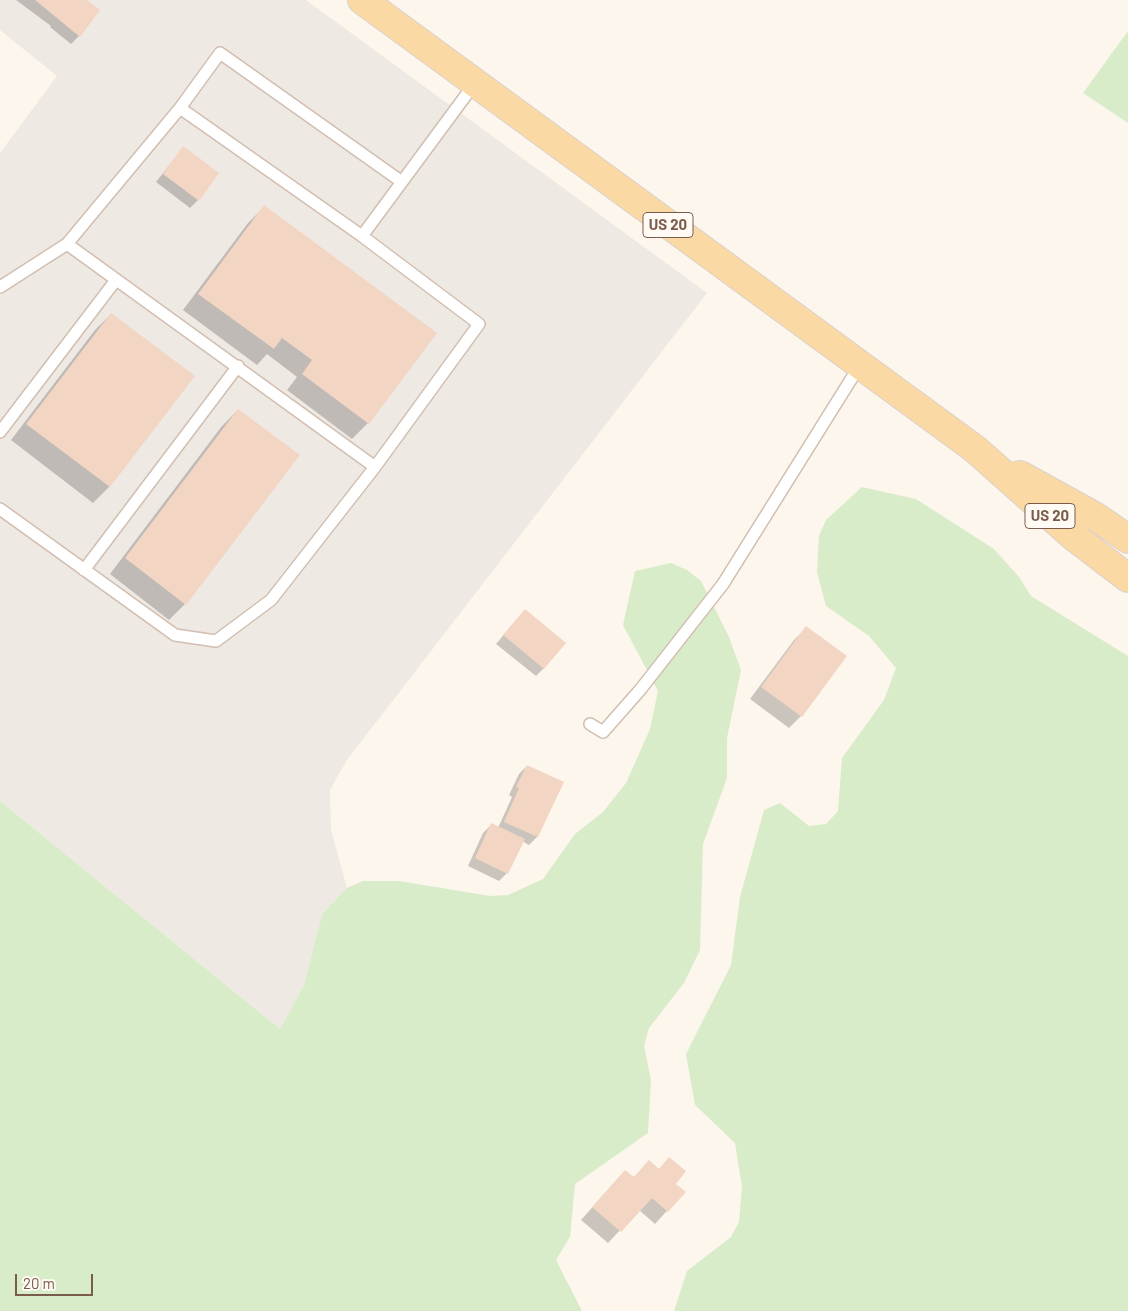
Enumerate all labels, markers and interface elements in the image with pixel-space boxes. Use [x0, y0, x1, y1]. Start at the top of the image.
road number: US 20 [643, 212, 693, 238]
road number: US 20 [1025, 504, 1075, 528]
scale bar [18, 1264, 95, 1296]
text: 20 m [23, 1274, 55, 1292]

